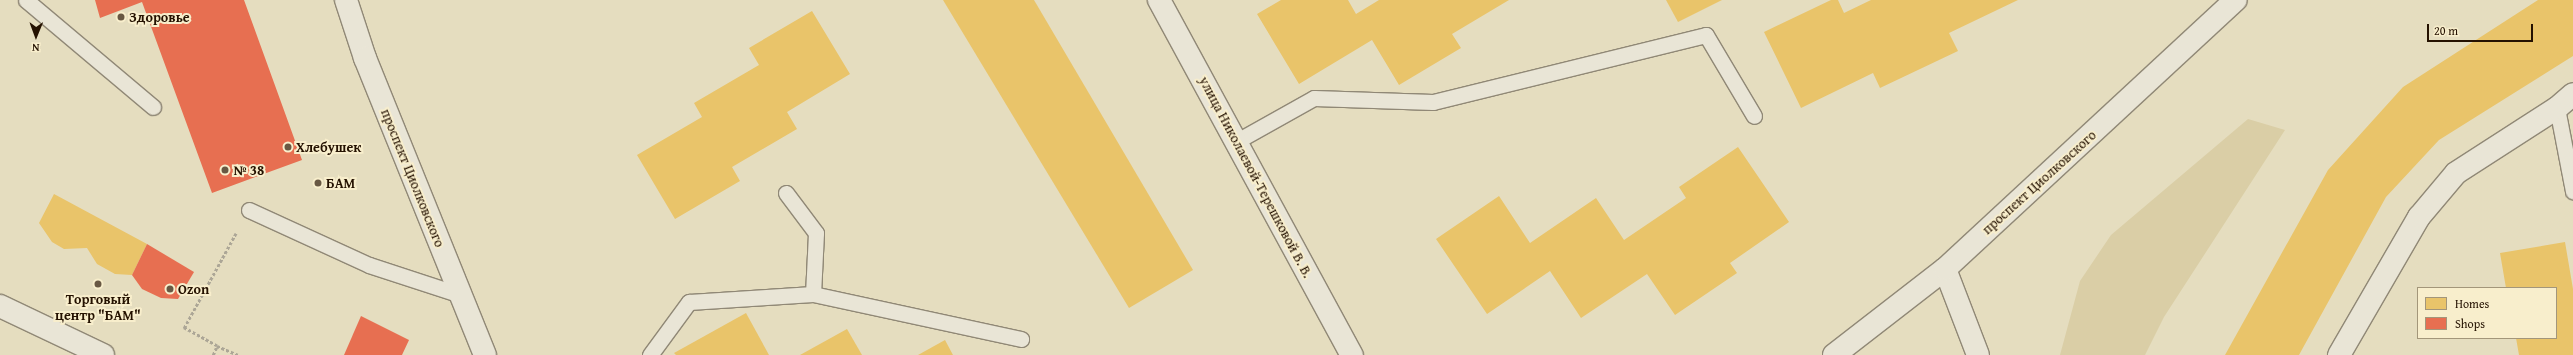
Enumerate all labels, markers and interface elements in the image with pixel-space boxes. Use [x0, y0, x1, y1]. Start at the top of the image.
place label: Здоровье [129, 9, 190, 25]
marker: Здоровье [116, 12, 126, 22]
north arrow [16, 16, 56, 56]
scale bar [2429, 16, 2535, 42]
text: 20 m [2434, 22, 2458, 39]
text: N [32, 40, 40, 56]
street label: улица Николаевой-Терешковой В. В. [1196, 73, 1316, 281]
street label: проспект Циолковского [378, 106, 448, 250]
street label: проспект Циолковского [1979, 126, 2099, 238]
place label: Хлебушек [296, 139, 361, 155]
marker: Хлебушек [283, 142, 293, 152]
place label: № 38 [233, 162, 264, 178]
marker: № 38 [220, 165, 230, 175]
place label: БАМ [326, 175, 355, 191]
marker: БАМ [313, 178, 323, 188]
marker: Торговый центр "БАМ" [93, 279, 103, 289]
place label: Ozon [178, 281, 209, 297]
marker: Ozon [165, 284, 175, 294]
legend [2417, 287, 2557, 339]
place label: Торговый центр "БАМ" [55, 291, 141, 324]
text: Homes [2455, 295, 2489, 312]
text: Shops [2455, 315, 2485, 332]

